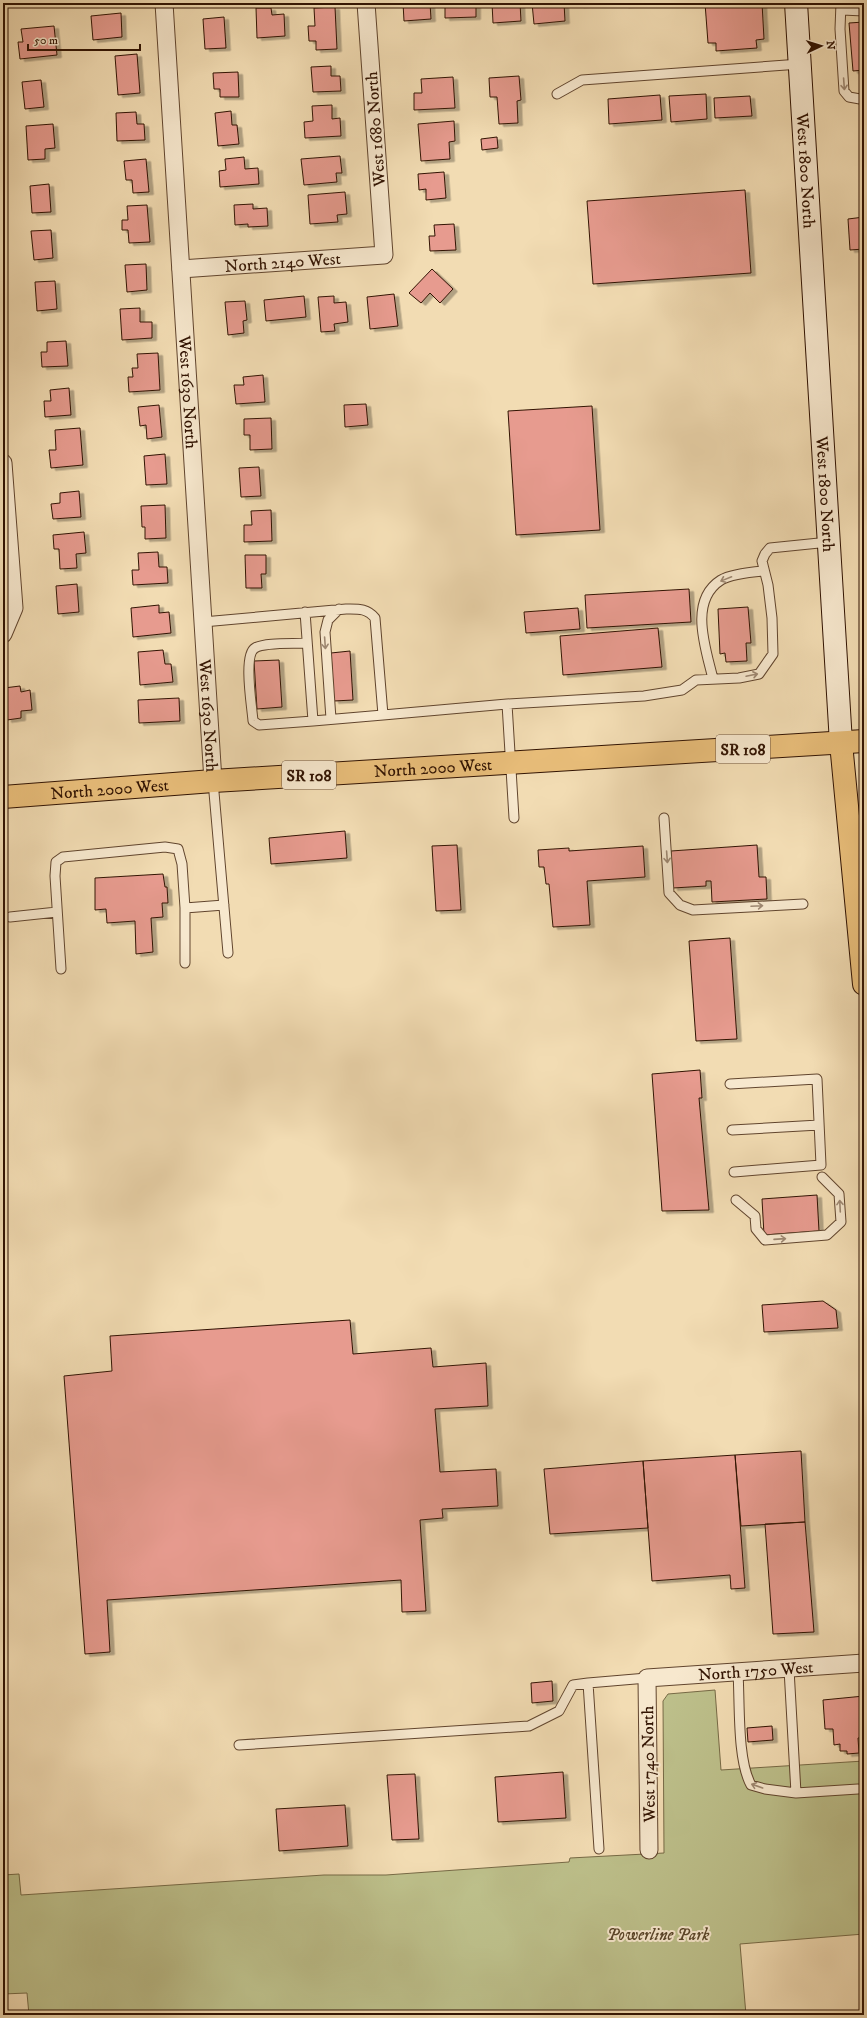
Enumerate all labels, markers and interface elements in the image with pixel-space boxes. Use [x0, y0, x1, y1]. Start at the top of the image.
scale bar [28, 26, 140, 52]
north arrow [801, 26, 841, 66]
text: 50 m [34, 33, 58, 48]
text: N [823, 40, 837, 50]
street label: West 1680 North [361, 71, 391, 188]
one-way arrow [840, 77, 847, 90]
street label: West 1800 North [791, 111, 820, 229]
street label: North 2140 West [224, 248, 342, 278]
street label: West 1630 North [173, 334, 202, 450]
street label: West 1800 North [810, 435, 839, 553]
one-way arrow [720, 576, 732, 584]
one-way arrow [322, 636, 329, 649]
street label: West 1630 North [193, 657, 222, 773]
one-way arrow [745, 671, 758, 679]
road number: SR 108 [716, 735, 770, 763]
street label: North 2000 West [373, 754, 493, 783]
road number: SR 108 [282, 761, 336, 789]
street label: North 2000 West [50, 774, 170, 805]
one-way arrow [663, 850, 670, 863]
one-way arrow [750, 903, 763, 910]
one-way arrow [836, 1200, 843, 1213]
one-way arrow [773, 1235, 786, 1242]
street label: North 1750 West [697, 1656, 815, 1686]
street label: West 1740 North [637, 1705, 661, 1823]
one-way arrow [752, 1782, 764, 1790]
park label: Powerline Park [607, 1924, 710, 1946]

